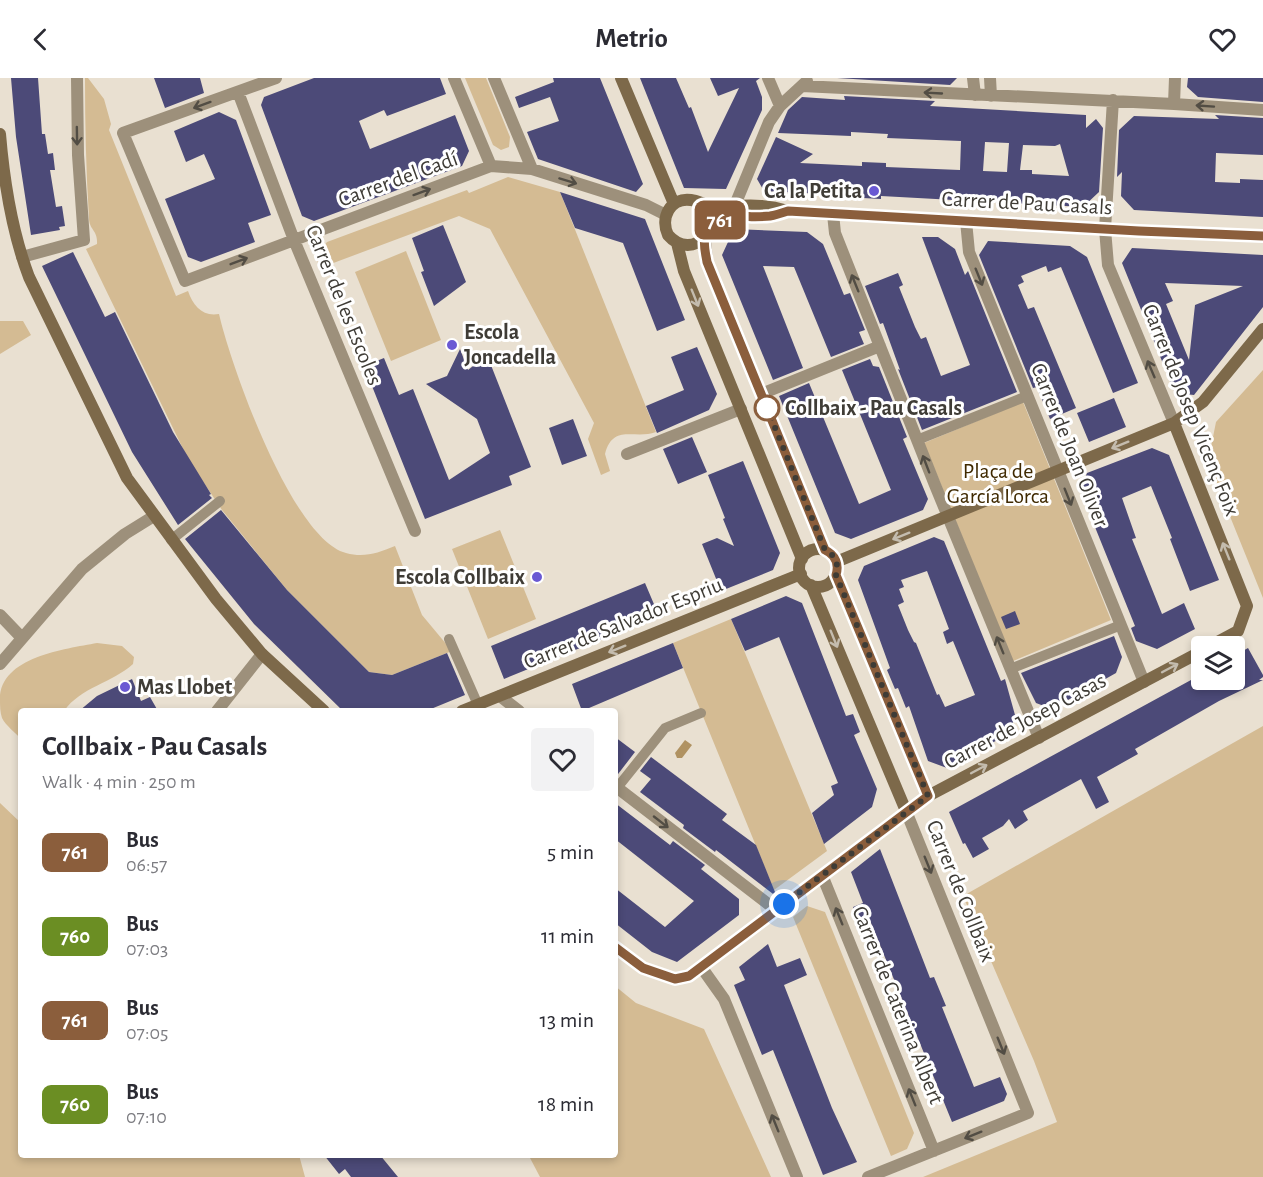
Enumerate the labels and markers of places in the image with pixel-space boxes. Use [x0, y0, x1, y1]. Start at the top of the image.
place label: Ca la Petita [764, 180, 862, 202]
marker: Ca la Petita [867, 184, 881, 198]
place label: Escola Joncadella [464, 321, 557, 368]
marker: Escola Joncadella [445, 338, 459, 352]
marker: Collbaix - Pau Casals [754, 395, 780, 421]
place label: Collbaix - Pau Casals [785, 397, 962, 419]
place label: Escola Collbaix [395, 566, 525, 588]
marker: Escola Collbaix [530, 570, 544, 584]
place label: Mas Llobet [137, 676, 233, 698]
marker: Mas Llobet [118, 680, 132, 694]

